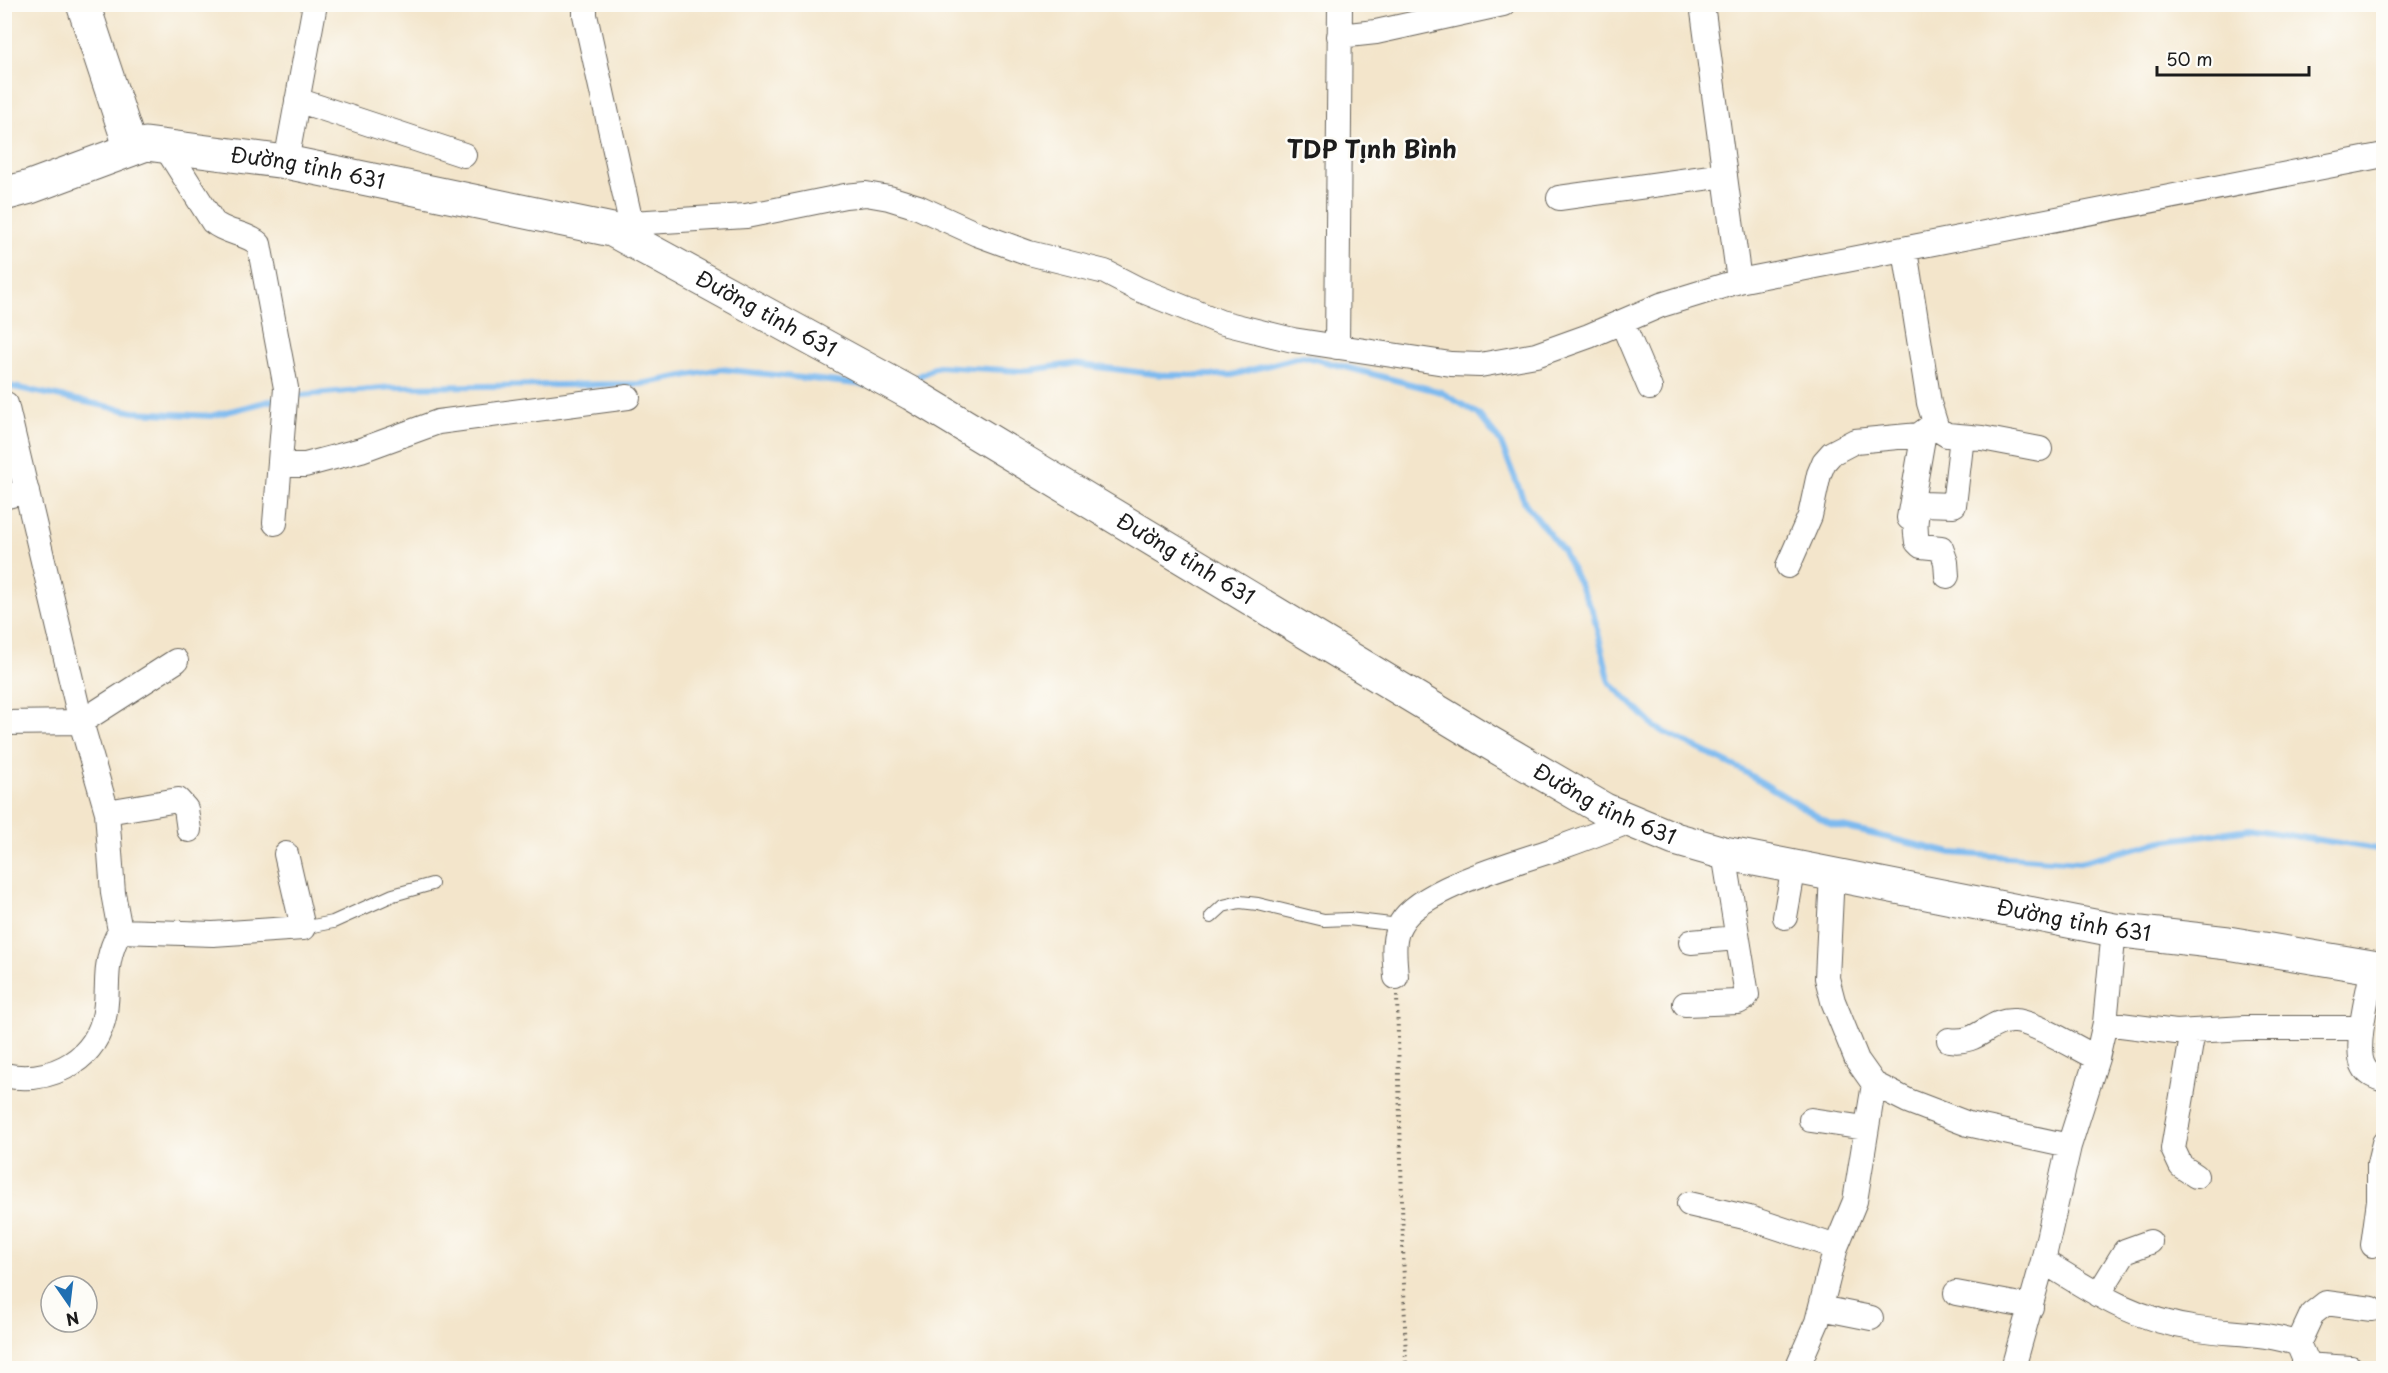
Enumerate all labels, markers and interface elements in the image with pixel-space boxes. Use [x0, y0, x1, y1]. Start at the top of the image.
scale bar [2157, 39, 2308, 77]
text: 50 m [2166, 45, 2213, 72]
district label: TDP Tịnh Bình [1287, 130, 1457, 166]
street label: Đường tỉnh 631 [229, 137, 388, 196]
street label: Đường tỉnh 631 [690, 261, 843, 364]
street label: Đường tỉnh 631 [1111, 503, 1261, 611]
street label: Đường tỉnh 631 [1528, 754, 1681, 852]
street label: Đường tỉnh 631 [1994, 889, 2153, 948]
north arrow [39, 1274, 99, 1334]
text: N [64, 1306, 82, 1333]

